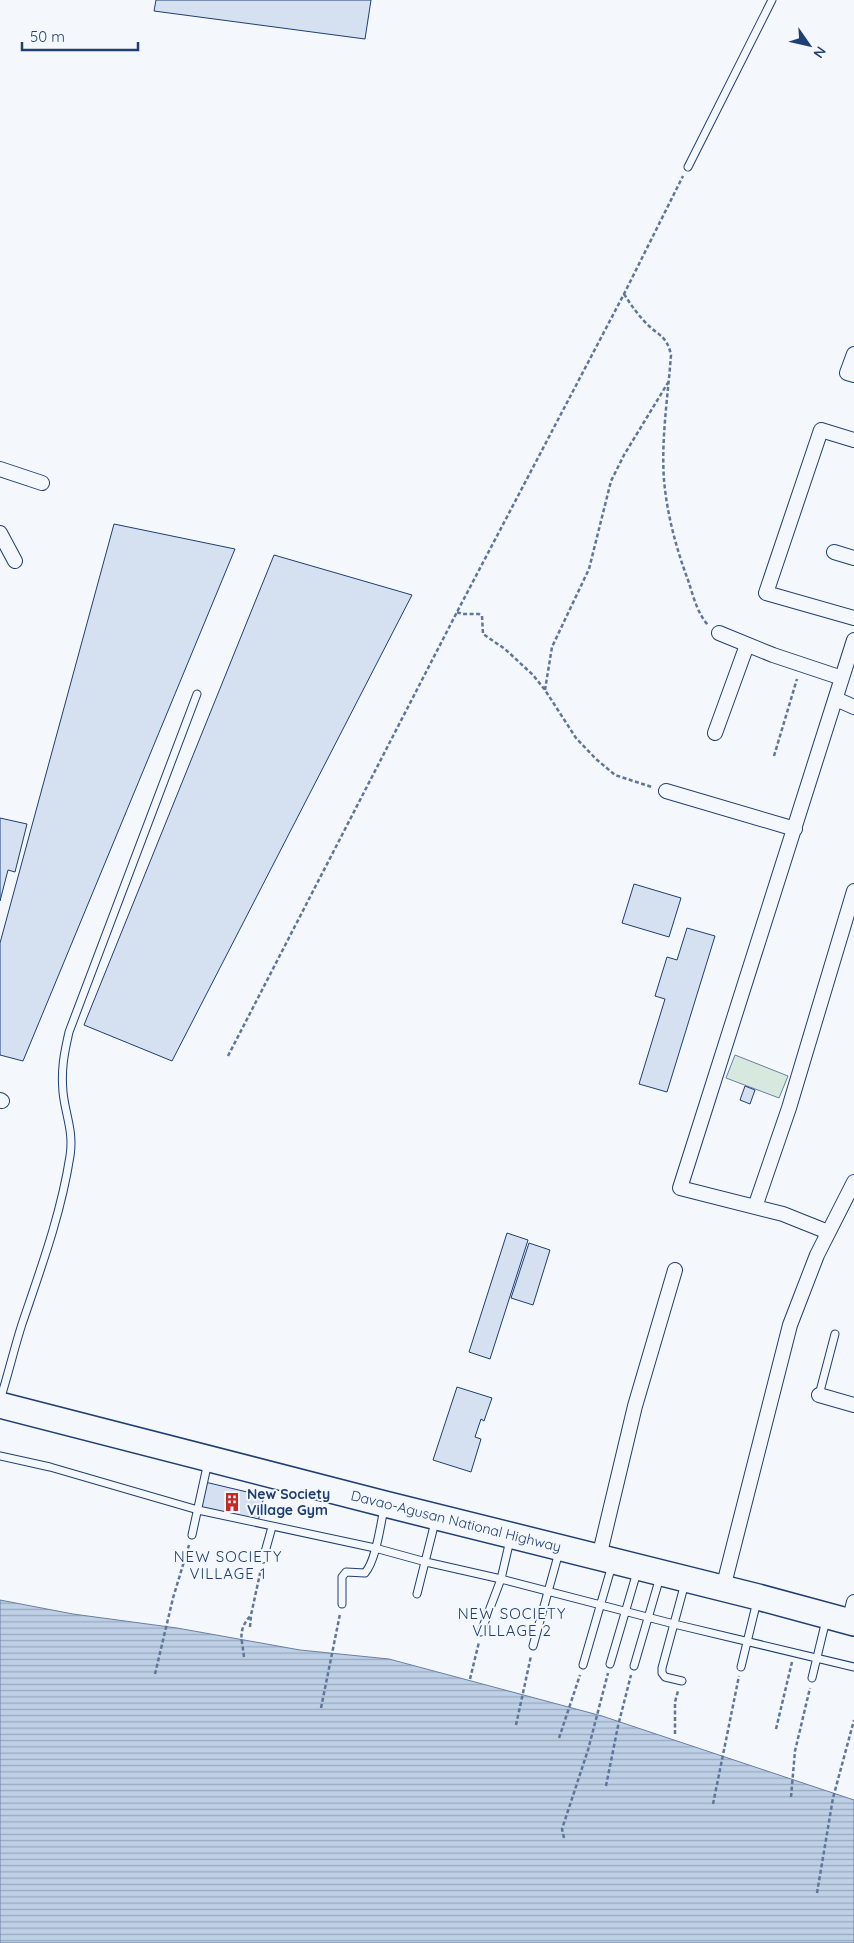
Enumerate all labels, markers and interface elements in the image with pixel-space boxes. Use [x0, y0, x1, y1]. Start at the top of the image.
scale bar [22, 20, 139, 52]
north arrow [784, 20, 834, 70]
text: 50 m [30, 27, 65, 46]
text: N [809, 43, 830, 62]
place label: New Society Village Gym [247, 1485, 330, 1519]
street label: Davao-Agusan National Highway [349, 1486, 563, 1556]
building icon: New Society Village Gym [221, 1491, 243, 1513]
district label: NEW SOCIETY VILLAGE 1 [174, 1547, 282, 1583]
district label: NEW SOCIETY VILLAGE 2 [458, 1604, 566, 1640]

